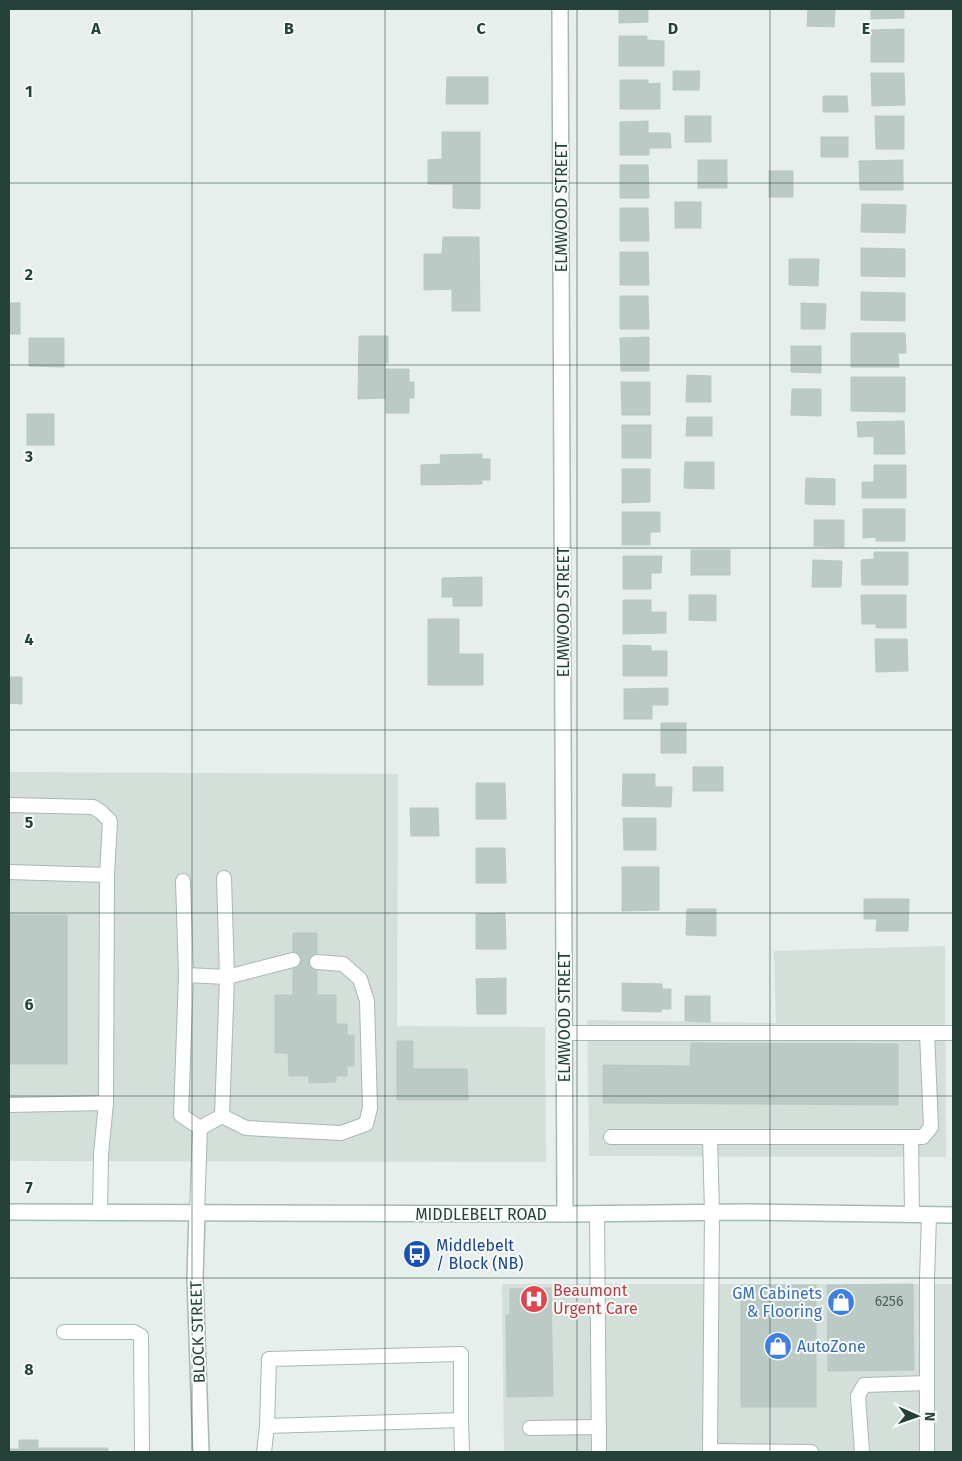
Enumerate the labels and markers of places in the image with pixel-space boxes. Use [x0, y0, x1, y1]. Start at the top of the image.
place label: Middlebelt / Block (NB) [436, 1236, 523, 1273]
bus stop icon: Middlebelt / Block (NB) [402, 1239, 432, 1269]
place label: Beaumont Urgent Care [553, 1281, 638, 1318]
hospital icon: Beaumont Urgent Care [519, 1284, 549, 1314]
place label: GM Cabinets & Flooring [732, 1284, 823, 1321]
shop icon: GM Cabinets & Flooring [826, 1287, 856, 1317]
shop icon: AutoZone [763, 1331, 793, 1361]
place label: AutoZone [797, 1337, 866, 1356]

